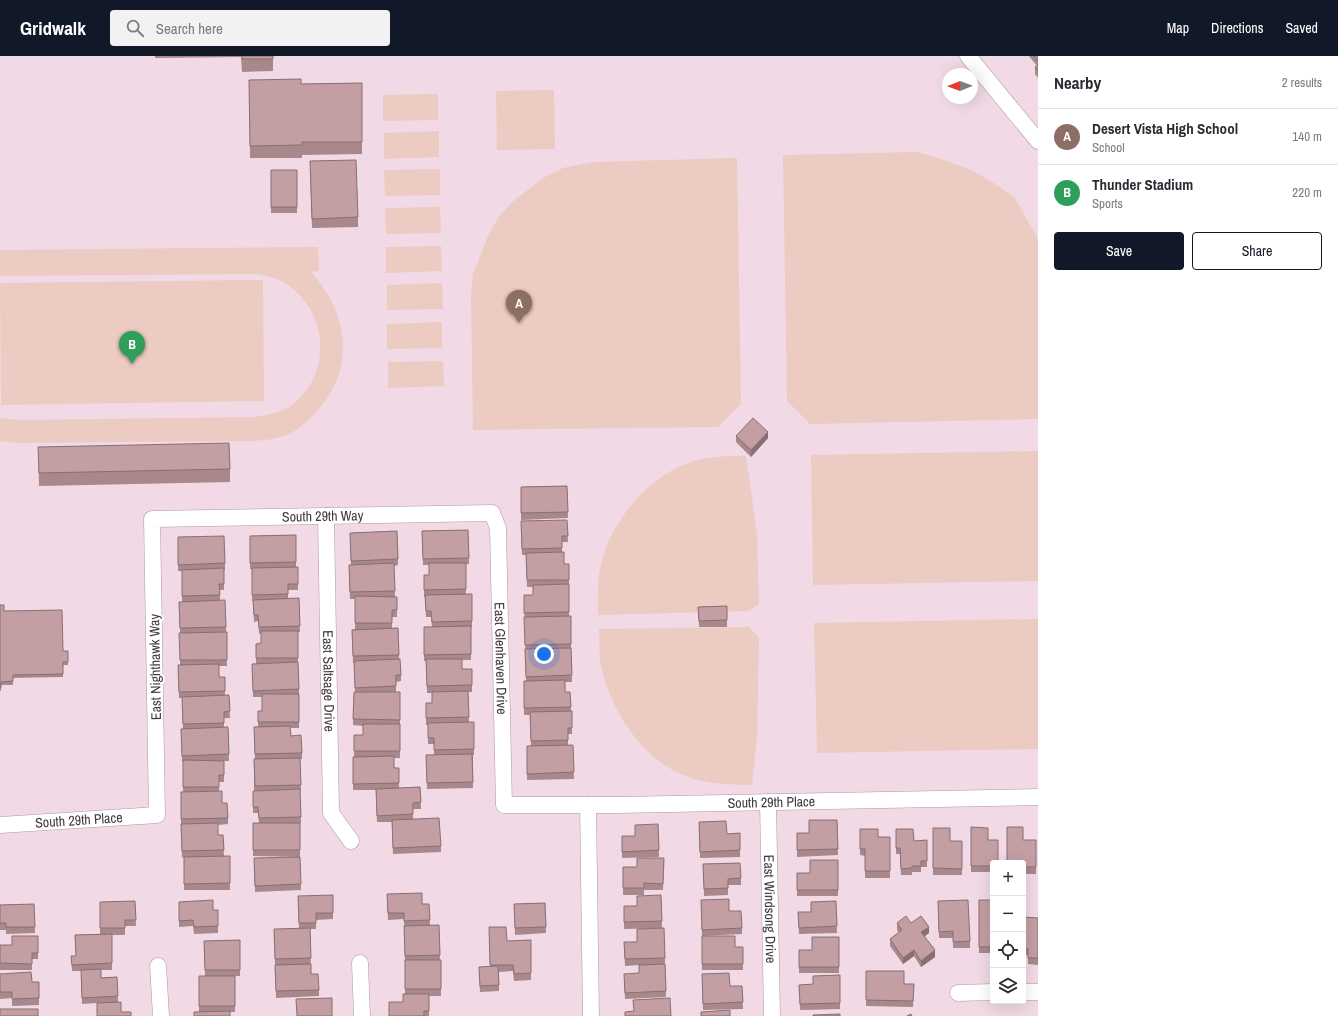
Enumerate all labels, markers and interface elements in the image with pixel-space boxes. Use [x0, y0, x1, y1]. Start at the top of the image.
search box [110, 10, 390, 46]
text: Gridwalk [20, 15, 86, 41]
icon: search [124, 17, 146, 39]
text: Search here [156, 18, 223, 39]
text: Map [1167, 19, 1189, 37]
text: Directions [1211, 19, 1263, 37]
text: Saved [1285, 19, 1318, 37]
north arrow [942, 68, 978, 104]
text: Nearby [1054, 71, 1101, 94]
text: 2 results [1282, 74, 1322, 91]
text: Desert Vista High School [1092, 118, 1238, 139]
text: A [1063, 128, 1071, 145]
text: 140 m [1292, 128, 1322, 145]
text: School [1092, 139, 1125, 156]
text: Thunder Stadium [1092, 174, 1193, 195]
text: B [1063, 184, 1071, 201]
text: 220 m [1292, 184, 1322, 201]
text: Sports [1092, 195, 1123, 212]
button: Save [1054, 232, 1184, 270]
button: Share [1192, 232, 1322, 270]
pin: A [506, 290, 532, 323]
pin: B [119, 331, 145, 364]
street label: South 29th Way [282, 506, 364, 526]
street label: East Glenhaven Drive [491, 602, 511, 715]
street label: East Nighthawk Way [145, 614, 165, 720]
street label: East Saltsage Drive [319, 630, 339, 732]
your location [534, 644, 554, 664]
street label: South 29th Place [727, 792, 815, 812]
street label: South 29th Place [35, 808, 123, 832]
street label: East Windsong Drive [760, 855, 780, 963]
map controls [990, 860, 1026, 1004]
button: + [990, 860, 1026, 896]
button: − [990, 896, 1026, 932]
button: locate [990, 932, 1026, 968]
button: layers [990, 968, 1026, 1004]

